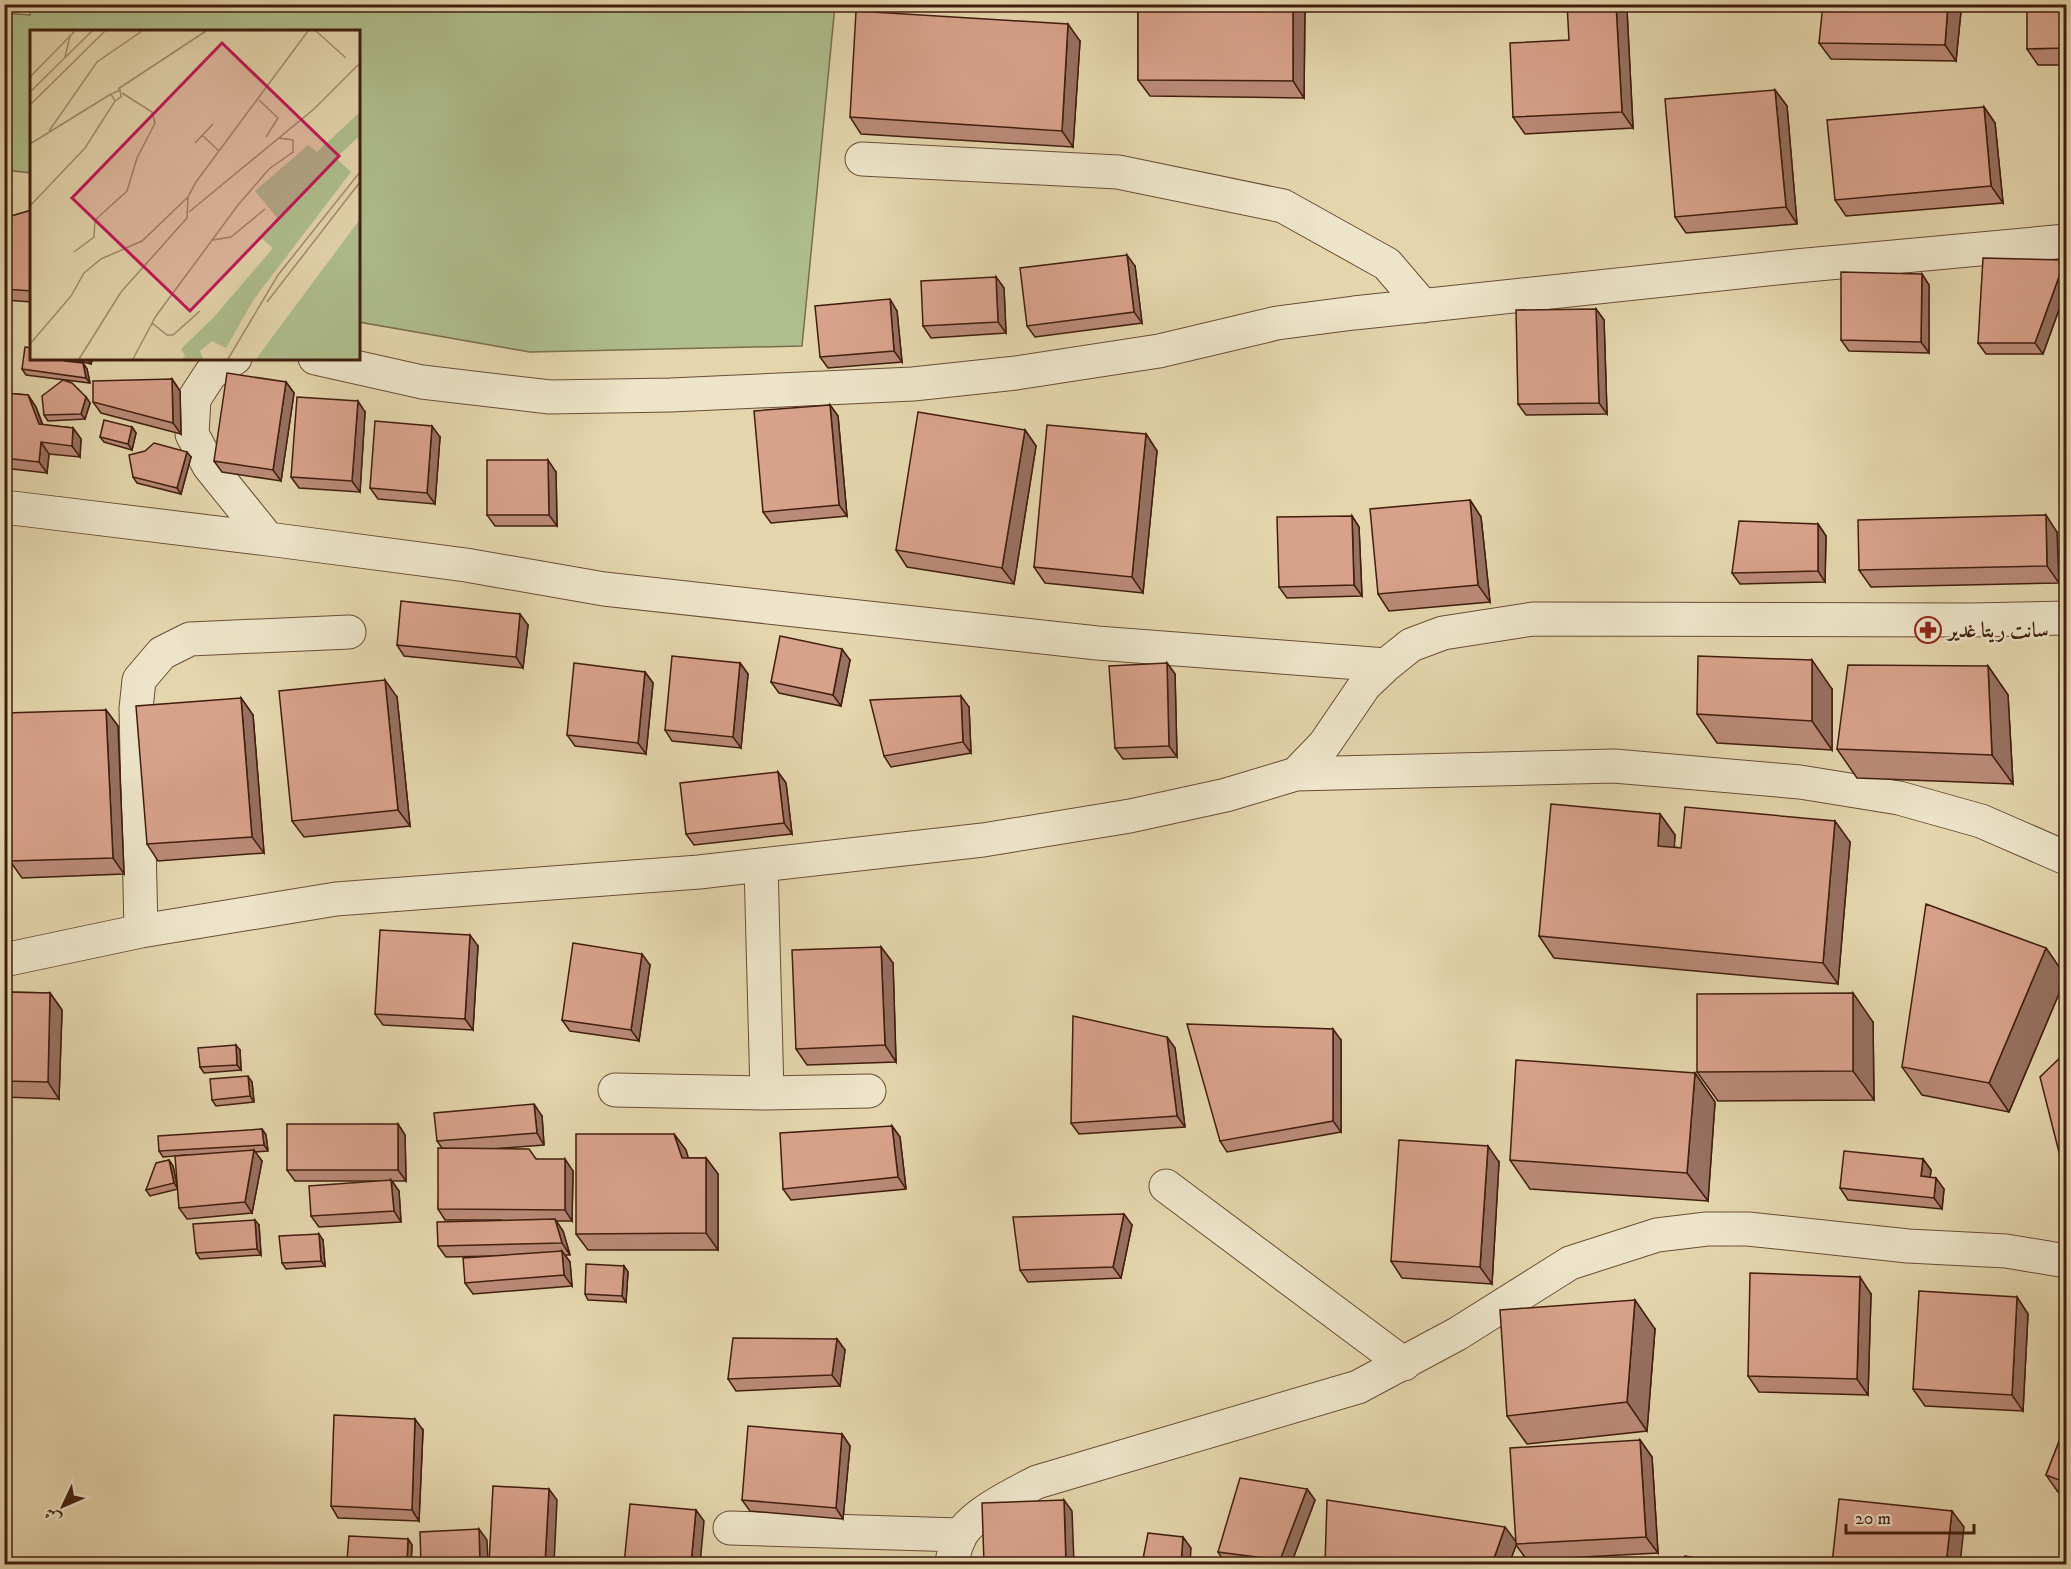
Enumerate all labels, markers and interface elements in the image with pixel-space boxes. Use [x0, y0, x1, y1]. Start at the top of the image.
inset map [30, 30, 360, 360]
pharmacy icon: سانت ريتا غدير [1913, 615, 1943, 645]
place label: سانت ريتا غدير [1946, 618, 2049, 644]
north arrow [33, 1476, 93, 1536]
scale bar [1846, 1497, 1974, 1535]
text: ش [40, 1503, 66, 1528]
text: 20 m [1855, 1508, 1891, 1530]

